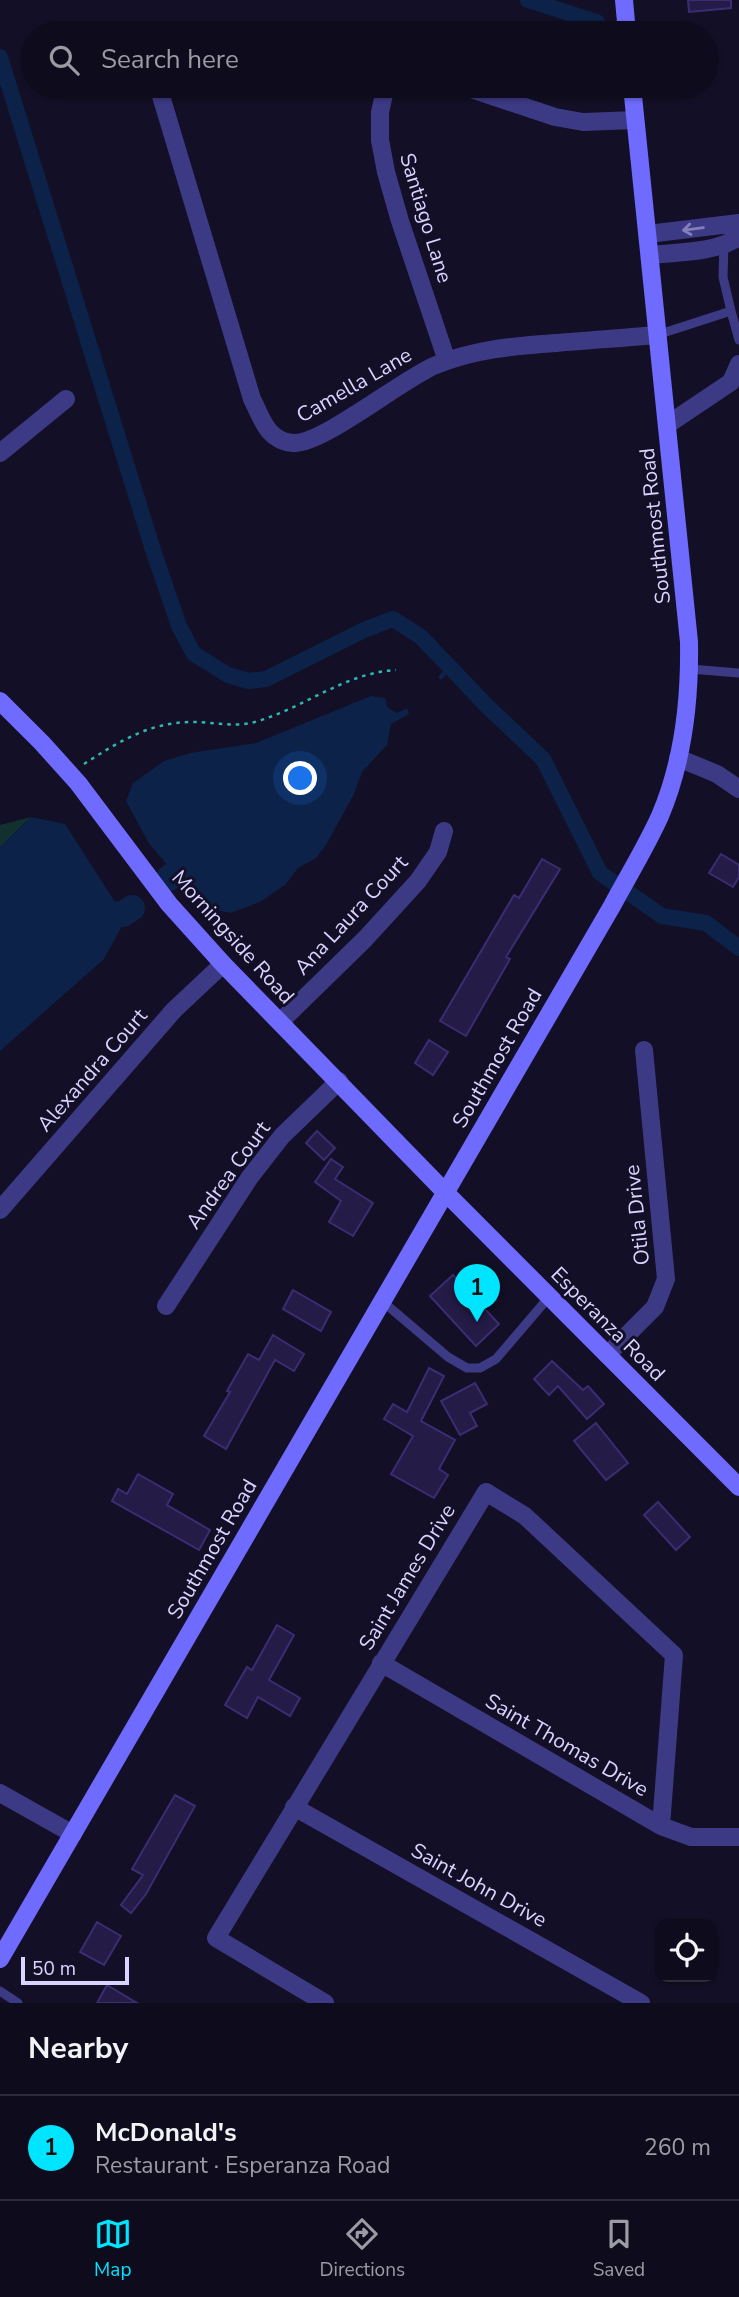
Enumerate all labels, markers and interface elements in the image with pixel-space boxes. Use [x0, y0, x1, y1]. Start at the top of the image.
search box [21, 21, 718, 98]
icon: search [45, 41, 83, 79]
text: Search here [101, 42, 239, 77]
street label: Santiago Lane [393, 150, 459, 286]
one-way arrow [683, 222, 705, 235]
street label: Camella Lane [291, 341, 417, 429]
street label: Southmost Road [633, 447, 677, 605]
your location [283, 761, 317, 795]
street label: Ana Laura Court [288, 849, 414, 981]
street label: Morningside Road [165, 864, 301, 1010]
street label: Southmost Road [446, 983, 548, 1133]
street label: Alexandra Court [31, 1002, 154, 1138]
street label: Andrea Court [179, 1115, 277, 1235]
street label: Otila Drive [618, 1163, 656, 1267]
street label: Esperanza Road [545, 1261, 671, 1387]
pin: 1 [454, 1264, 500, 1322]
street label: Southmost Road [161, 1474, 263, 1624]
street label: Saint James Drive [352, 1499, 462, 1655]
street label: Saint Thomas Drive [480, 1687, 654, 1803]
street label: Saint John Drive [406, 1836, 552, 1934]
map controls [655, 1919, 718, 1982]
button: locate [655, 1919, 718, 1982]
scale bar [21, 1954, 130, 1986]
text: 50 m [32, 1956, 76, 1982]
text: Nearby [28, 2028, 128, 2069]
text: McDonald's [95, 2115, 237, 2150]
text: 1 [44, 2132, 58, 2163]
text: 260 m [644, 2132, 711, 2163]
text: Restaurant · Esperanza Road [95, 2150, 390, 2181]
tab: Map [94, 2215, 132, 2283]
tab: Directions [319, 2215, 405, 2283]
tab: Saved [593, 2215, 645, 2283]

